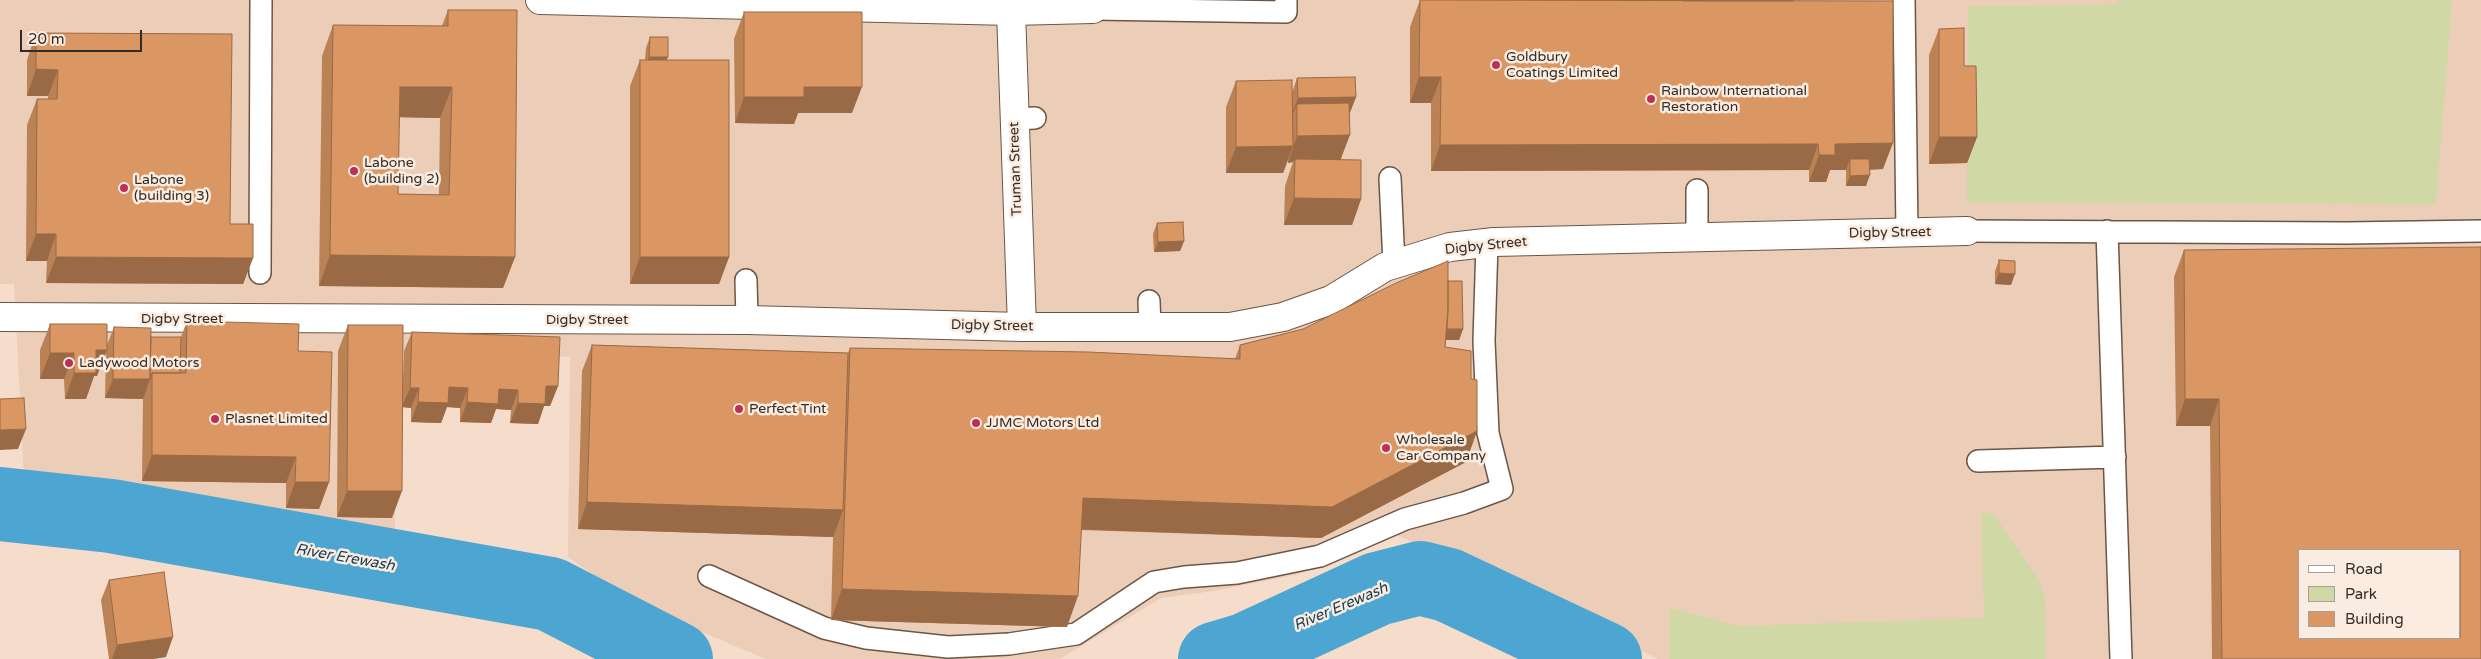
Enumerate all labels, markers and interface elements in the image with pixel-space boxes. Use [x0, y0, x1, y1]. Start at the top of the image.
scale bar [22, 20, 145, 52]
text: 20 m [28, 30, 65, 48]
place label: Goldbury Coatings Limited [1506, 49, 1618, 82]
marker: Goldbury Coatings Limited [1490, 59, 1502, 71]
place label: Rainbow International Restoration [1661, 83, 1807, 115]
marker: Rainbow International Restoration [1645, 93, 1657, 105]
street label: Truman Street [1006, 121, 1026, 217]
place label: Labone (building 2) [364, 155, 439, 188]
marker: Labone (building 2) [348, 165, 360, 177]
place label: Labone (building 3) [134, 172, 209, 204]
marker: Labone (building 3) [118, 182, 130, 194]
street label: Digby Street [1849, 224, 1931, 242]
street label: Digby Street [1444, 233, 1528, 259]
street label: Digby Street [141, 311, 223, 327]
street label: Digby Street [546, 312, 628, 328]
street label: Digby Street [951, 317, 1033, 335]
place label: Ladywood Motors [79, 355, 199, 371]
marker: Ladywood Motors [63, 357, 75, 369]
place label: Perfect Tint [749, 401, 826, 417]
marker: Perfect Tint [733, 403, 745, 415]
place label: Plasnet Limited [225, 411, 328, 427]
marker: Plasnet Limited [209, 413, 221, 425]
place label: JJMC Motors Ltd [986, 415, 1099, 431]
marker: JJMC Motors Ltd [970, 417, 982, 429]
place label: Wholesale Car Company [1396, 432, 1486, 464]
marker: Wholesale Car Company [1380, 442, 1392, 454]
water label: River Erewash [294, 540, 396, 576]
legend [2298, 549, 2461, 639]
text: Road [2345, 560, 2383, 578]
water label: River Erewash [1291, 579, 1391, 635]
text: Park [2345, 585, 2377, 603]
text: Building [2345, 610, 2404, 628]

